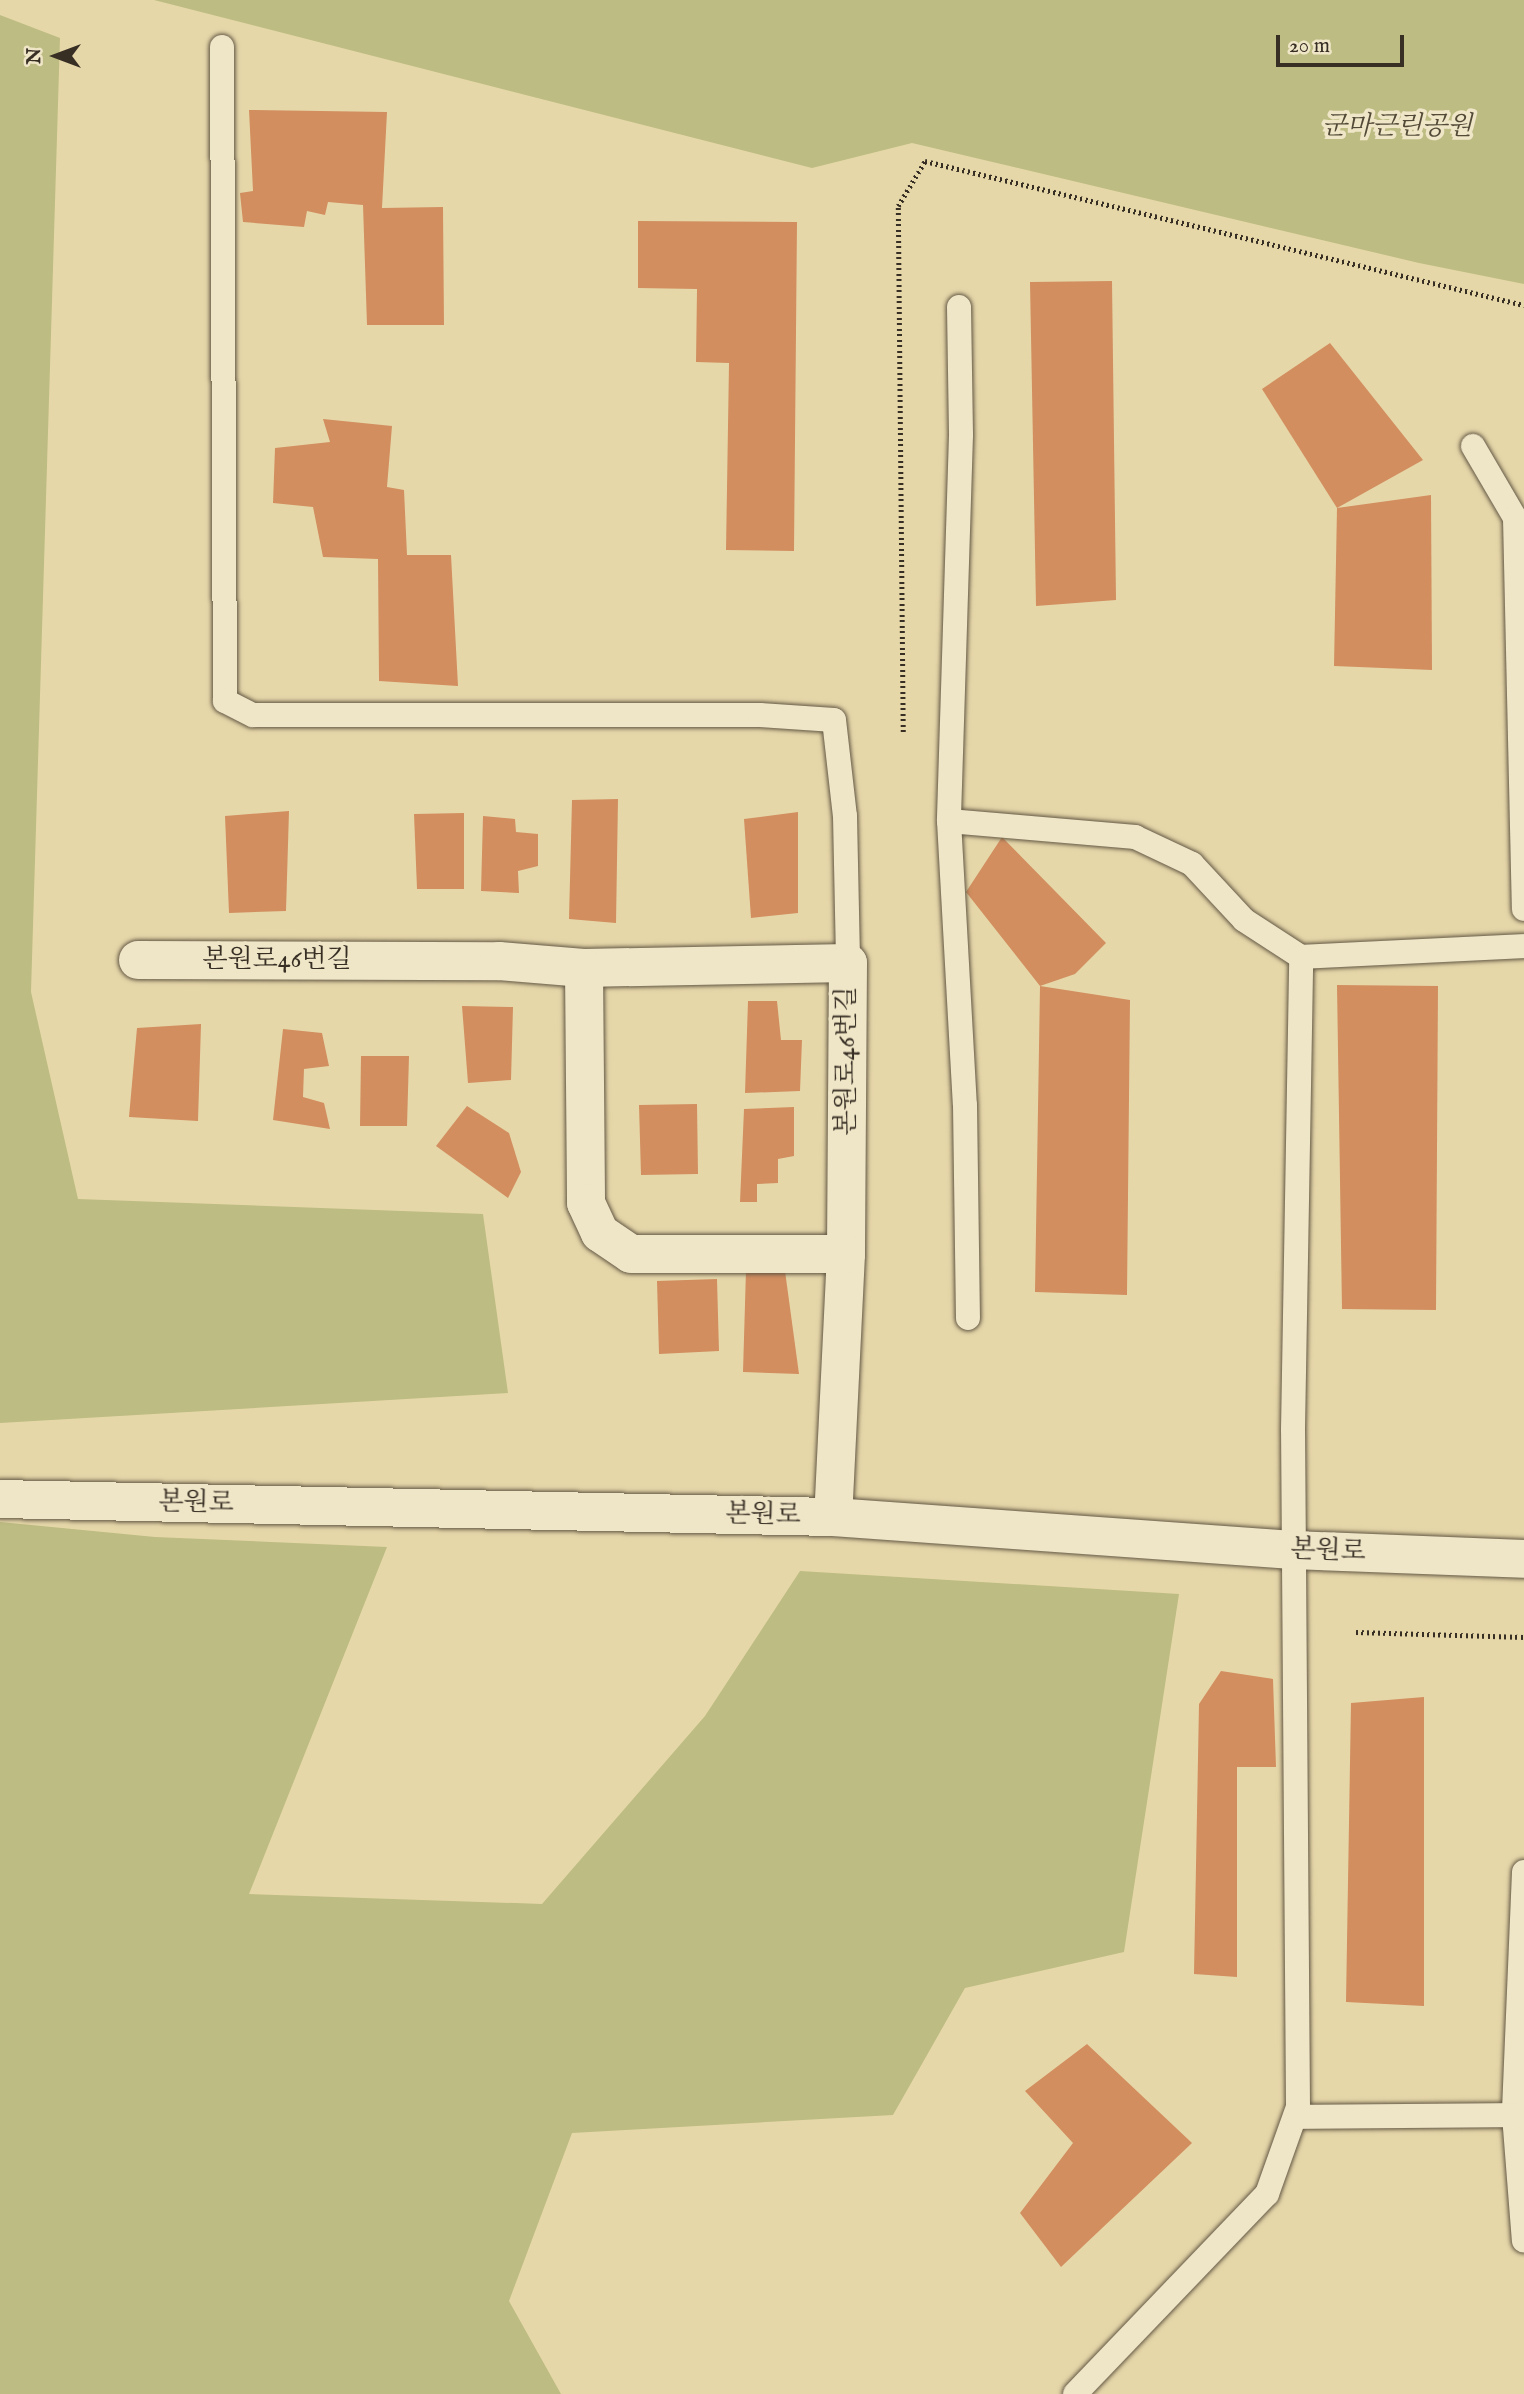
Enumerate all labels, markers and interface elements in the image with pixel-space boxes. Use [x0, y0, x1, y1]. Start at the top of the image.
north arrow [21, 21, 91, 91]
scale bar [1279, 21, 1407, 65]
text: 20 m [1289, 33, 1330, 60]
text: N [23, 48, 47, 64]
park label: 군마근린공원 [1322, 111, 1472, 143]
street label: 본원로46번길 [202, 944, 352, 976]
street label: 본원로46번길 [831, 986, 863, 1136]
street label: 본원로 [158, 1487, 234, 1519]
street label: 본원로 [725, 1499, 801, 1531]
street label: 본원로 [1290, 1534, 1366, 1568]

